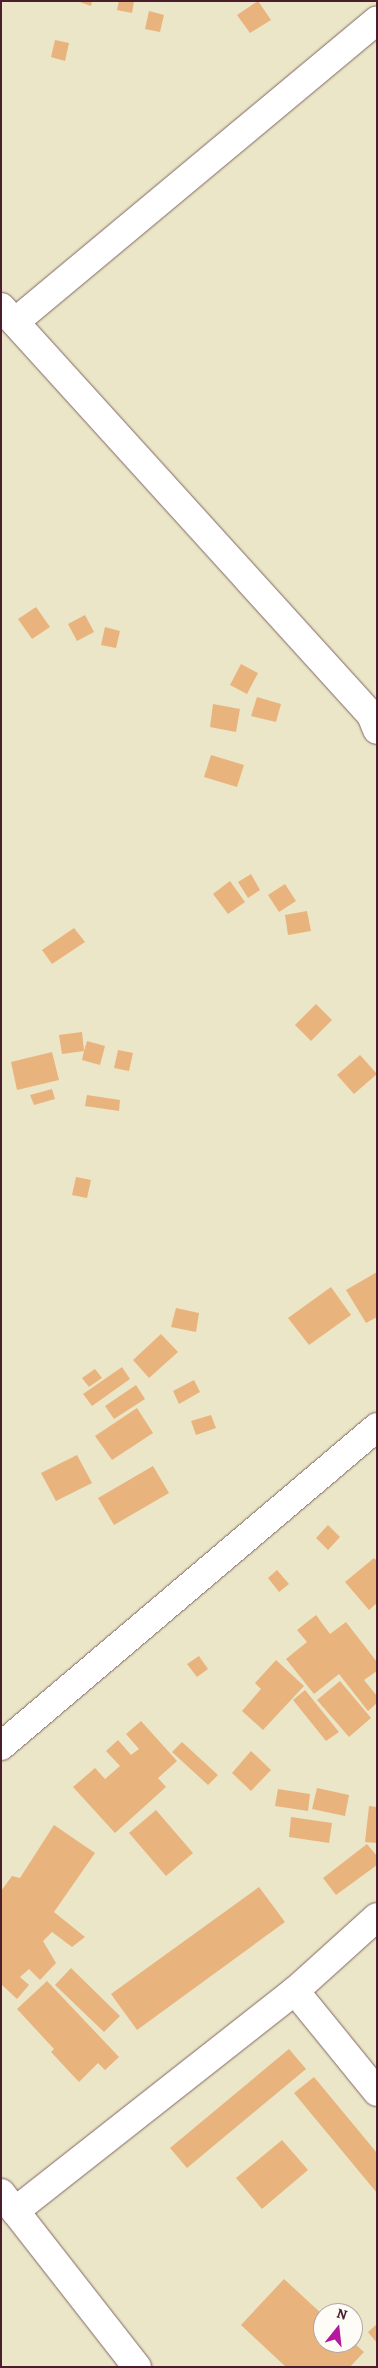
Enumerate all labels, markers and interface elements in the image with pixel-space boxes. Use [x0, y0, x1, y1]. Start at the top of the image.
north arrow [313, 2303, 363, 2353]
text: N [334, 2304, 350, 2325]

